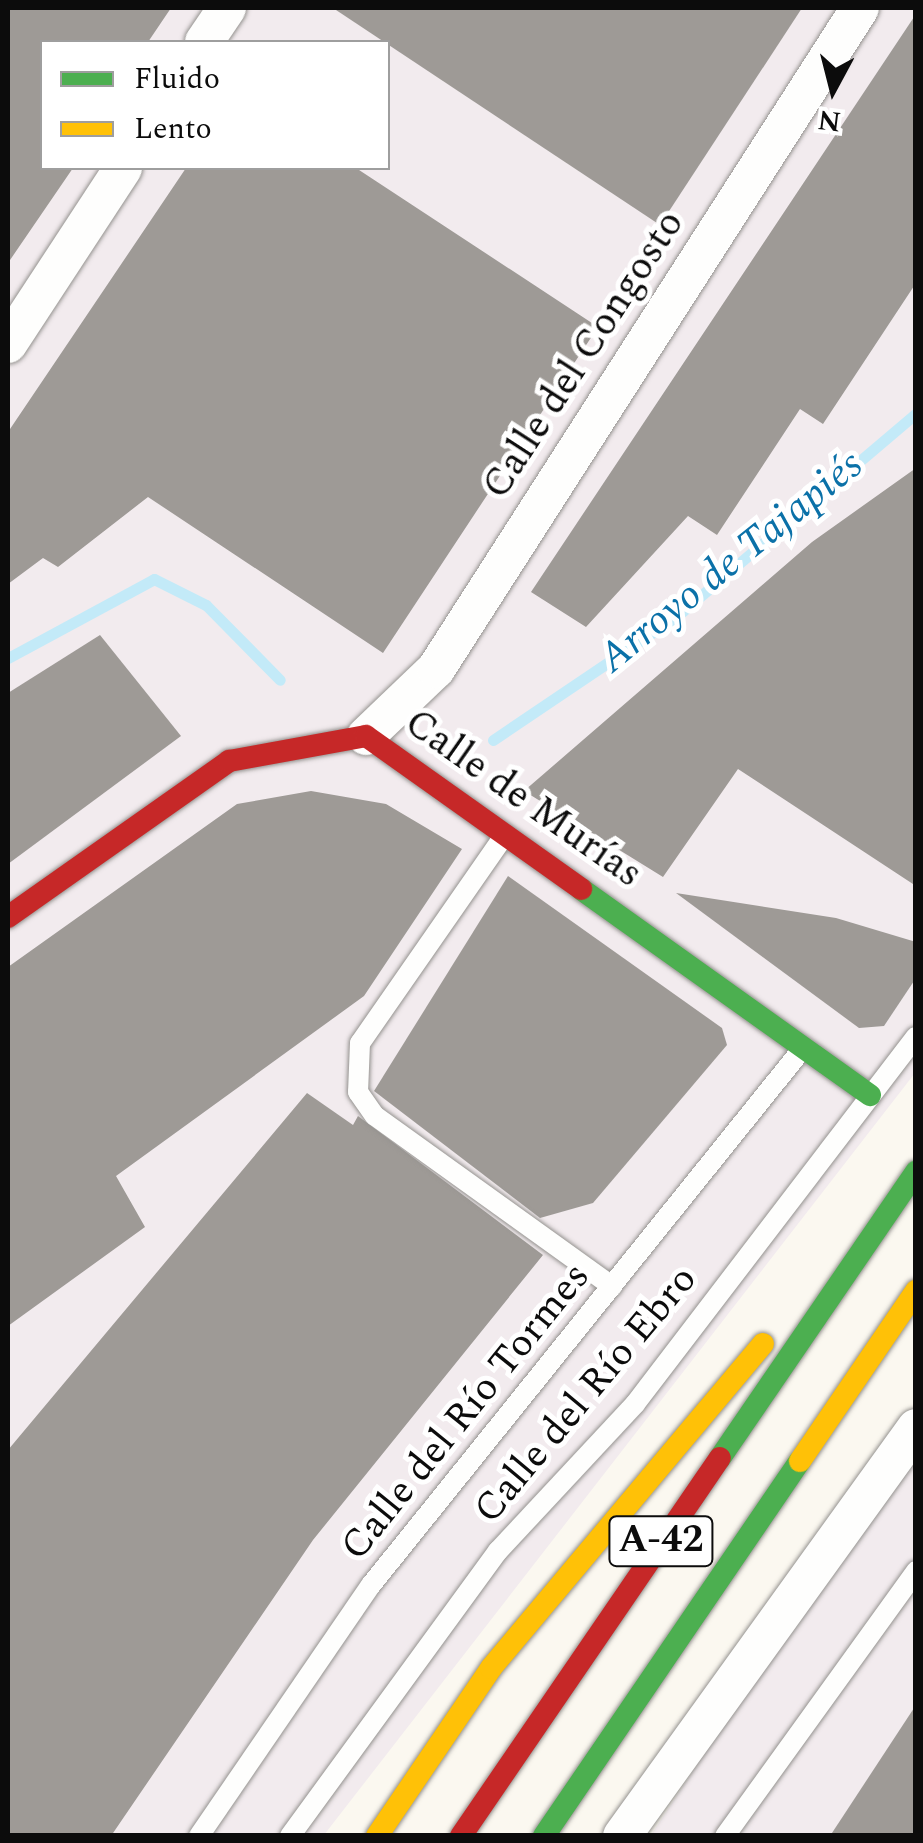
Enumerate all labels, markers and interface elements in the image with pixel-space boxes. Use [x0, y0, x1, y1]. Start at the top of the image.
legend [40, 40, 390, 170]
north arrow [783, 40, 883, 140]
text: Fluido [134, 56, 220, 102]
text: N [815, 98, 843, 143]
text: Lento [134, 106, 212, 152]
street label: Calle del Congosto [473, 202, 695, 508]
water label: Arroyo de Tajapiés [589, 440, 873, 684]
street label: Calle de Murías [395, 699, 651, 899]
street label: Calle del Río Tormes [331, 1254, 601, 1570]
street label: Calle del Río Ebro [464, 1257, 708, 1533]
road number: A-42 [606, 1508, 716, 1574]

